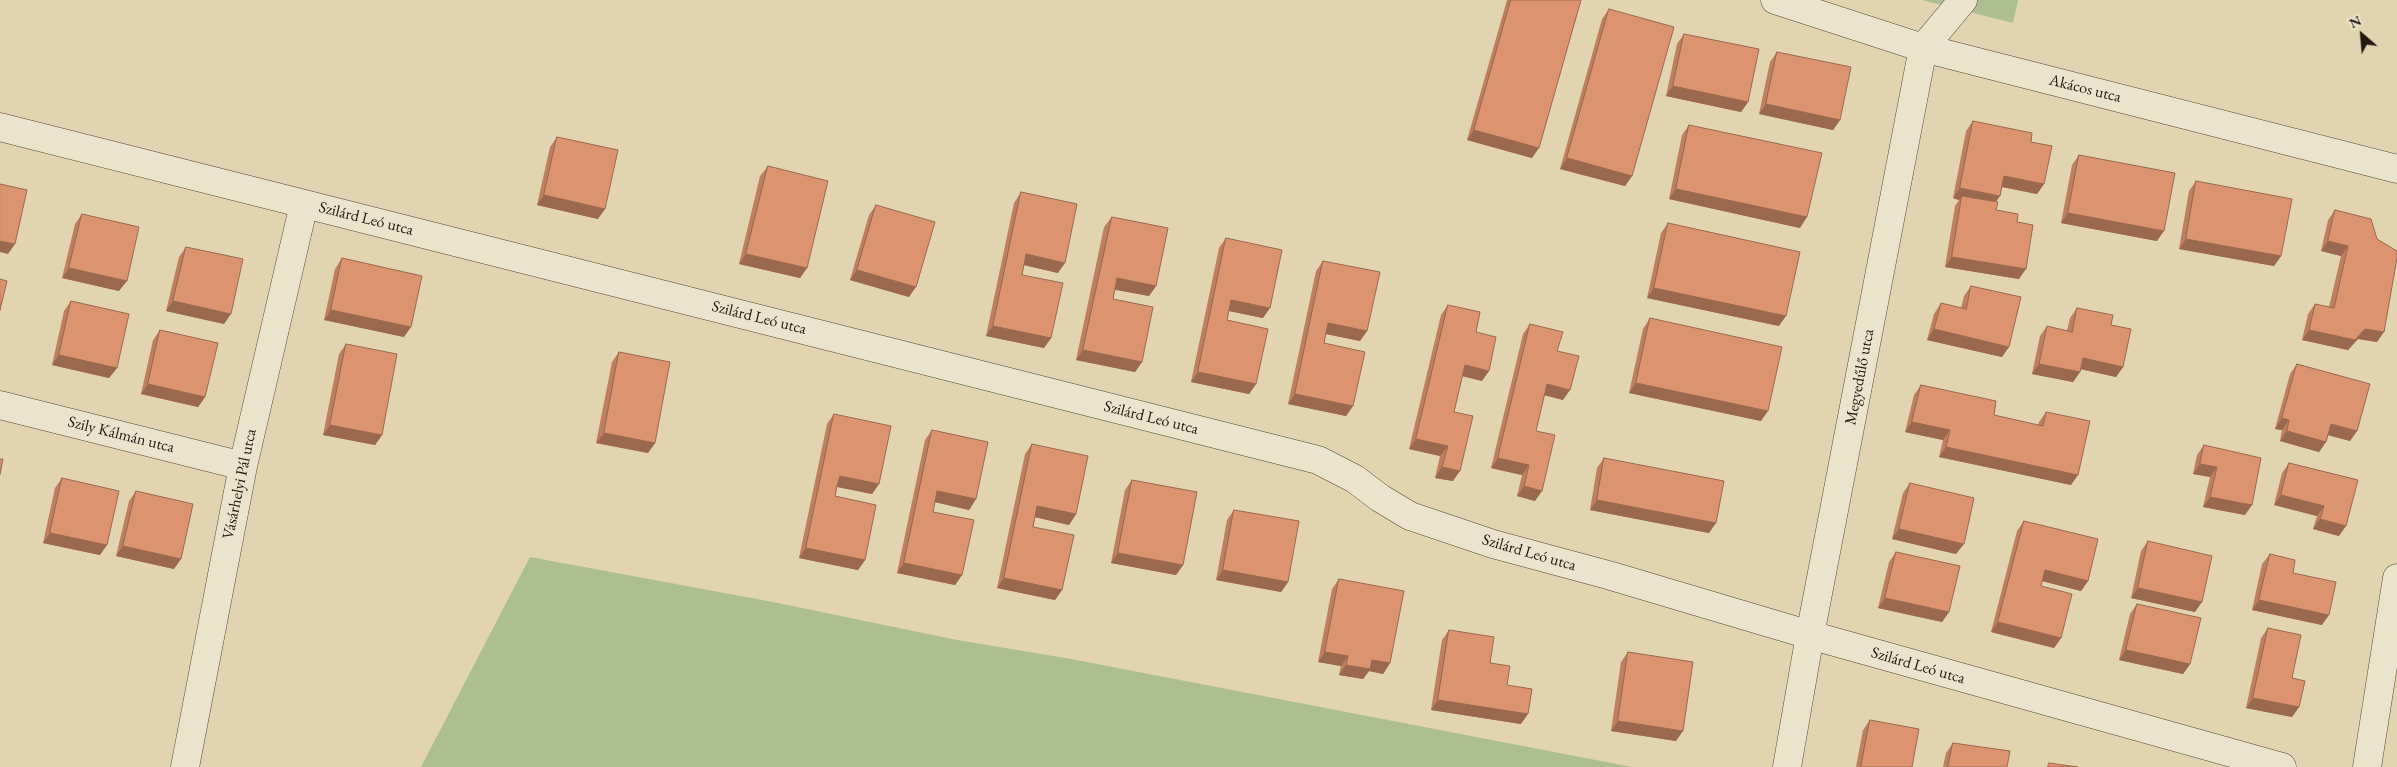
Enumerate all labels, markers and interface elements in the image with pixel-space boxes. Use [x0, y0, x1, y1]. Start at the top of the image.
north arrow [2337, 10, 2387, 60]
text: N [2346, 11, 2364, 32]
street label: Akácos utca [2047, 71, 2123, 107]
street label: Szilárd Leó utca [317, 198, 415, 240]
street label: Szilárd Leó utca [710, 297, 808, 339]
street label: Megyedűlő utca [1841, 327, 1879, 427]
street label: Szilárd Leó utca [1102, 397, 1200, 439]
street label: Szily Kálmán utca [66, 412, 176, 458]
street label: Vásárhelyi Pál utca [219, 427, 261, 541]
street label: Szilárd Leó utca [1480, 530, 1578, 576]
street label: Szilárd Leó utca [1869, 643, 1967, 689]

